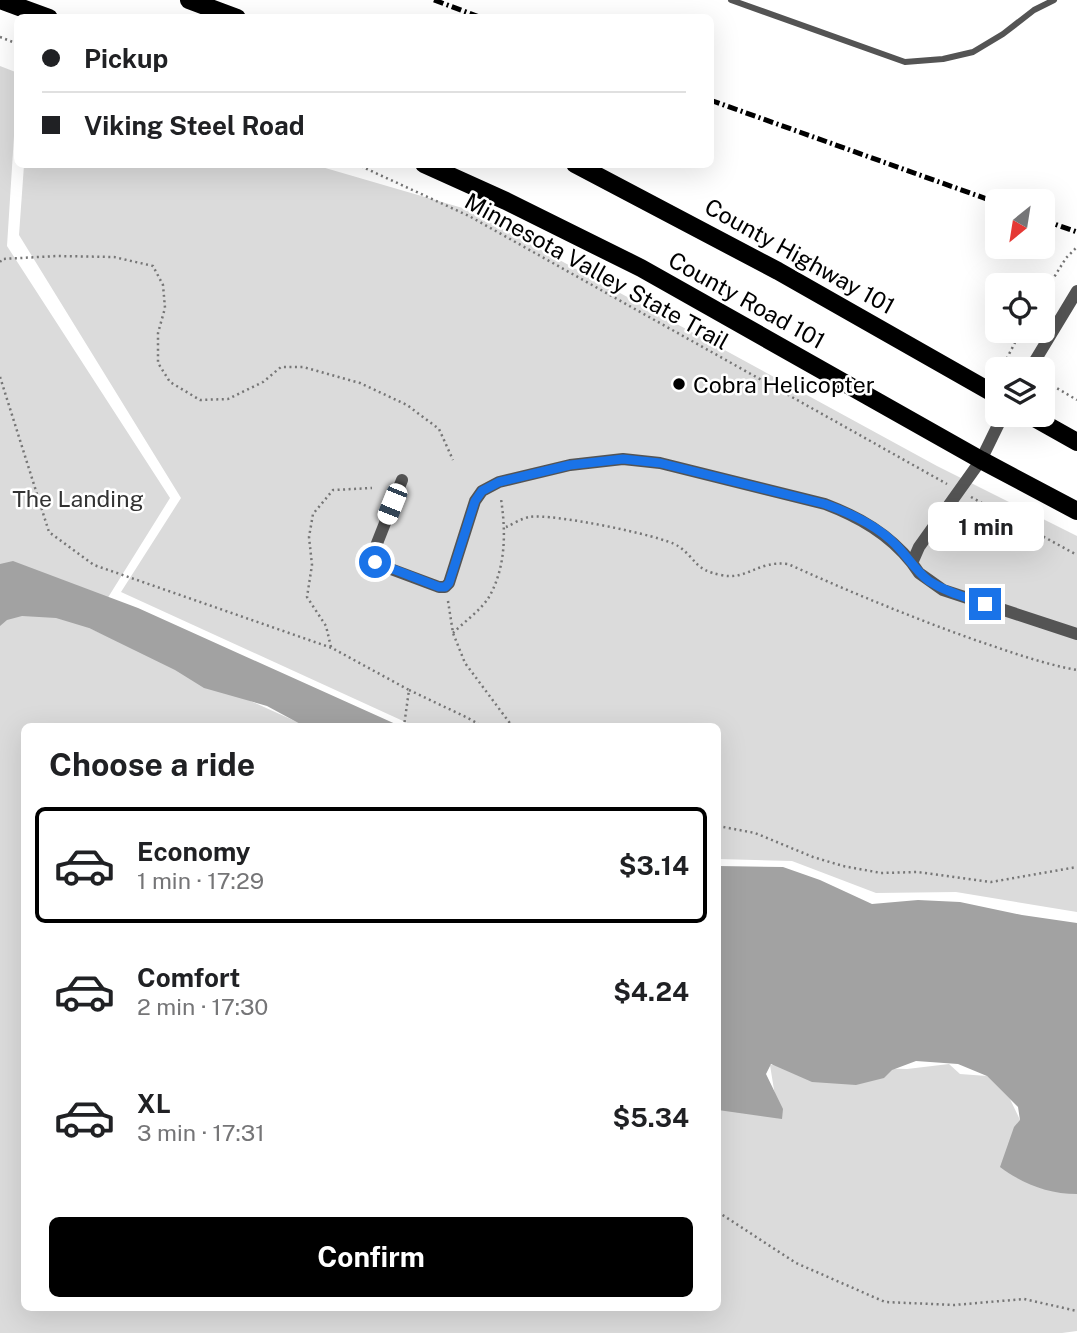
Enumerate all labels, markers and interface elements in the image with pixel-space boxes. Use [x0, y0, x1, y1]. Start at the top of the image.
text: Pickup [84, 43, 168, 74]
text: Viking Steel Road [84, 110, 304, 141]
street label: Minnesota Valley State Trail [460, 187, 734, 355]
north arrow [985, 189, 1055, 259]
map controls [985, 189, 1055, 427]
street label: County Highway 101 [700, 193, 900, 319]
street label: County Road 101 [664, 246, 830, 354]
button: locate [985, 273, 1055, 343]
button: layers [985, 357, 1055, 427]
place label: Cobra Helicopter [693, 371, 875, 398]
marker: Cobra Helicopter [671, 376, 687, 392]
car [375, 481, 410, 527]
park label: The Landing [12, 485, 144, 512]
callout: 1 min [927, 503, 1043, 552]
text: 1 min [958, 513, 1014, 540]
route start [359, 546, 391, 578]
route end [969, 588, 1001, 620]
text: Choose a ride [49, 746, 255, 783]
icon: car [53, 834, 116, 897]
text: Economy [137, 836, 250, 867]
text: $3.14 [619, 850, 689, 881]
text: 1 min · 17:29 [137, 867, 264, 894]
icon: car [53, 960, 116, 1023]
text: Comfort [137, 962, 240, 993]
text: $4.24 [613, 976, 689, 1007]
text: 2 min · 17:30 [137, 993, 268, 1020]
icon: car [53, 1086, 116, 1149]
text: XL [137, 1088, 171, 1119]
text: $5.34 [612, 1102, 689, 1133]
text: 3 min · 17:31 [137, 1119, 265, 1146]
button: Confirm [49, 1217, 693, 1297]

